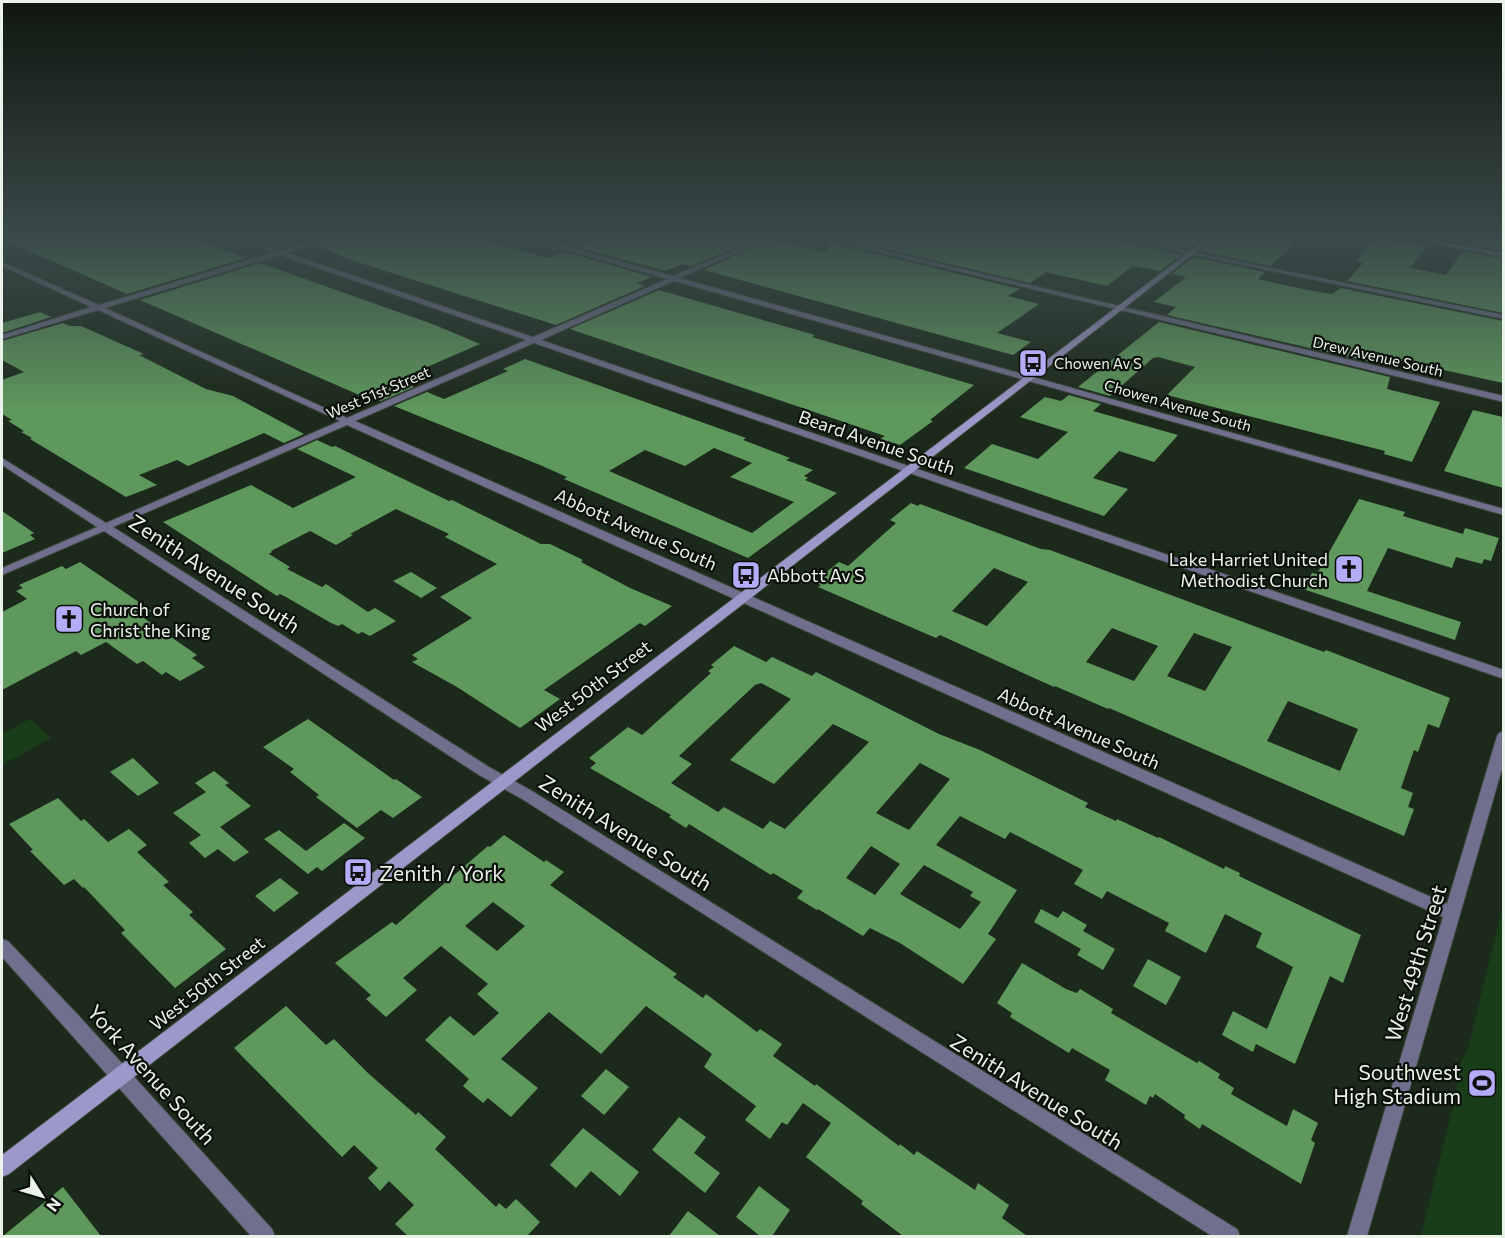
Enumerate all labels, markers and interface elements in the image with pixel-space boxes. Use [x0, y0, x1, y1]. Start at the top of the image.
street label: Drew Avenue South [1311, 332, 1445, 380]
bus stop icon: Chowen Av S [1017, 347, 1049, 379]
place label: Chowen Av S [1054, 354, 1142, 372]
street label: West 51st Street [323, 362, 433, 422]
street label: Chowen Avenue South [1102, 375, 1254, 435]
street label: Beard Avenue South [796, 405, 958, 479]
street label: Abbott Avenue South [552, 483, 720, 575]
street label: Zenith Avenue South [125, 508, 305, 638]
place label: Lake Harriet United Methodist Church [1169, 548, 1328, 591]
church icon: Lake Harriet United Methodist Church [1333, 553, 1365, 585]
bus stop icon: Abbott Av S [730, 559, 762, 591]
place label: Abbott Av S [767, 564, 865, 586]
place label: Church of Christ the King [90, 598, 211, 641]
church icon: Church of Christ the King [53, 603, 85, 635]
street label: West 50th Street [531, 635, 655, 737]
street label: Abbott Avenue South [995, 682, 1163, 774]
street label: Zenith Avenue South [535, 769, 717, 895]
bus stop icon: Zenith / York [342, 856, 374, 888]
place label: Zenith / York [379, 860, 504, 885]
street label: West 49th Street [1379, 882, 1451, 1044]
street label: West 50th Street [145, 931, 269, 1035]
street label: York Avenue South [83, 999, 221, 1149]
street label: Zenith Avenue South [946, 1028, 1128, 1154]
place label: Southwest High Stadium [1333, 1059, 1461, 1108]
sports icon: Southwest High Stadium [1466, 1067, 1498, 1099]
north arrow [12, 1166, 72, 1226]
text: N [43, 1195, 66, 1216]

